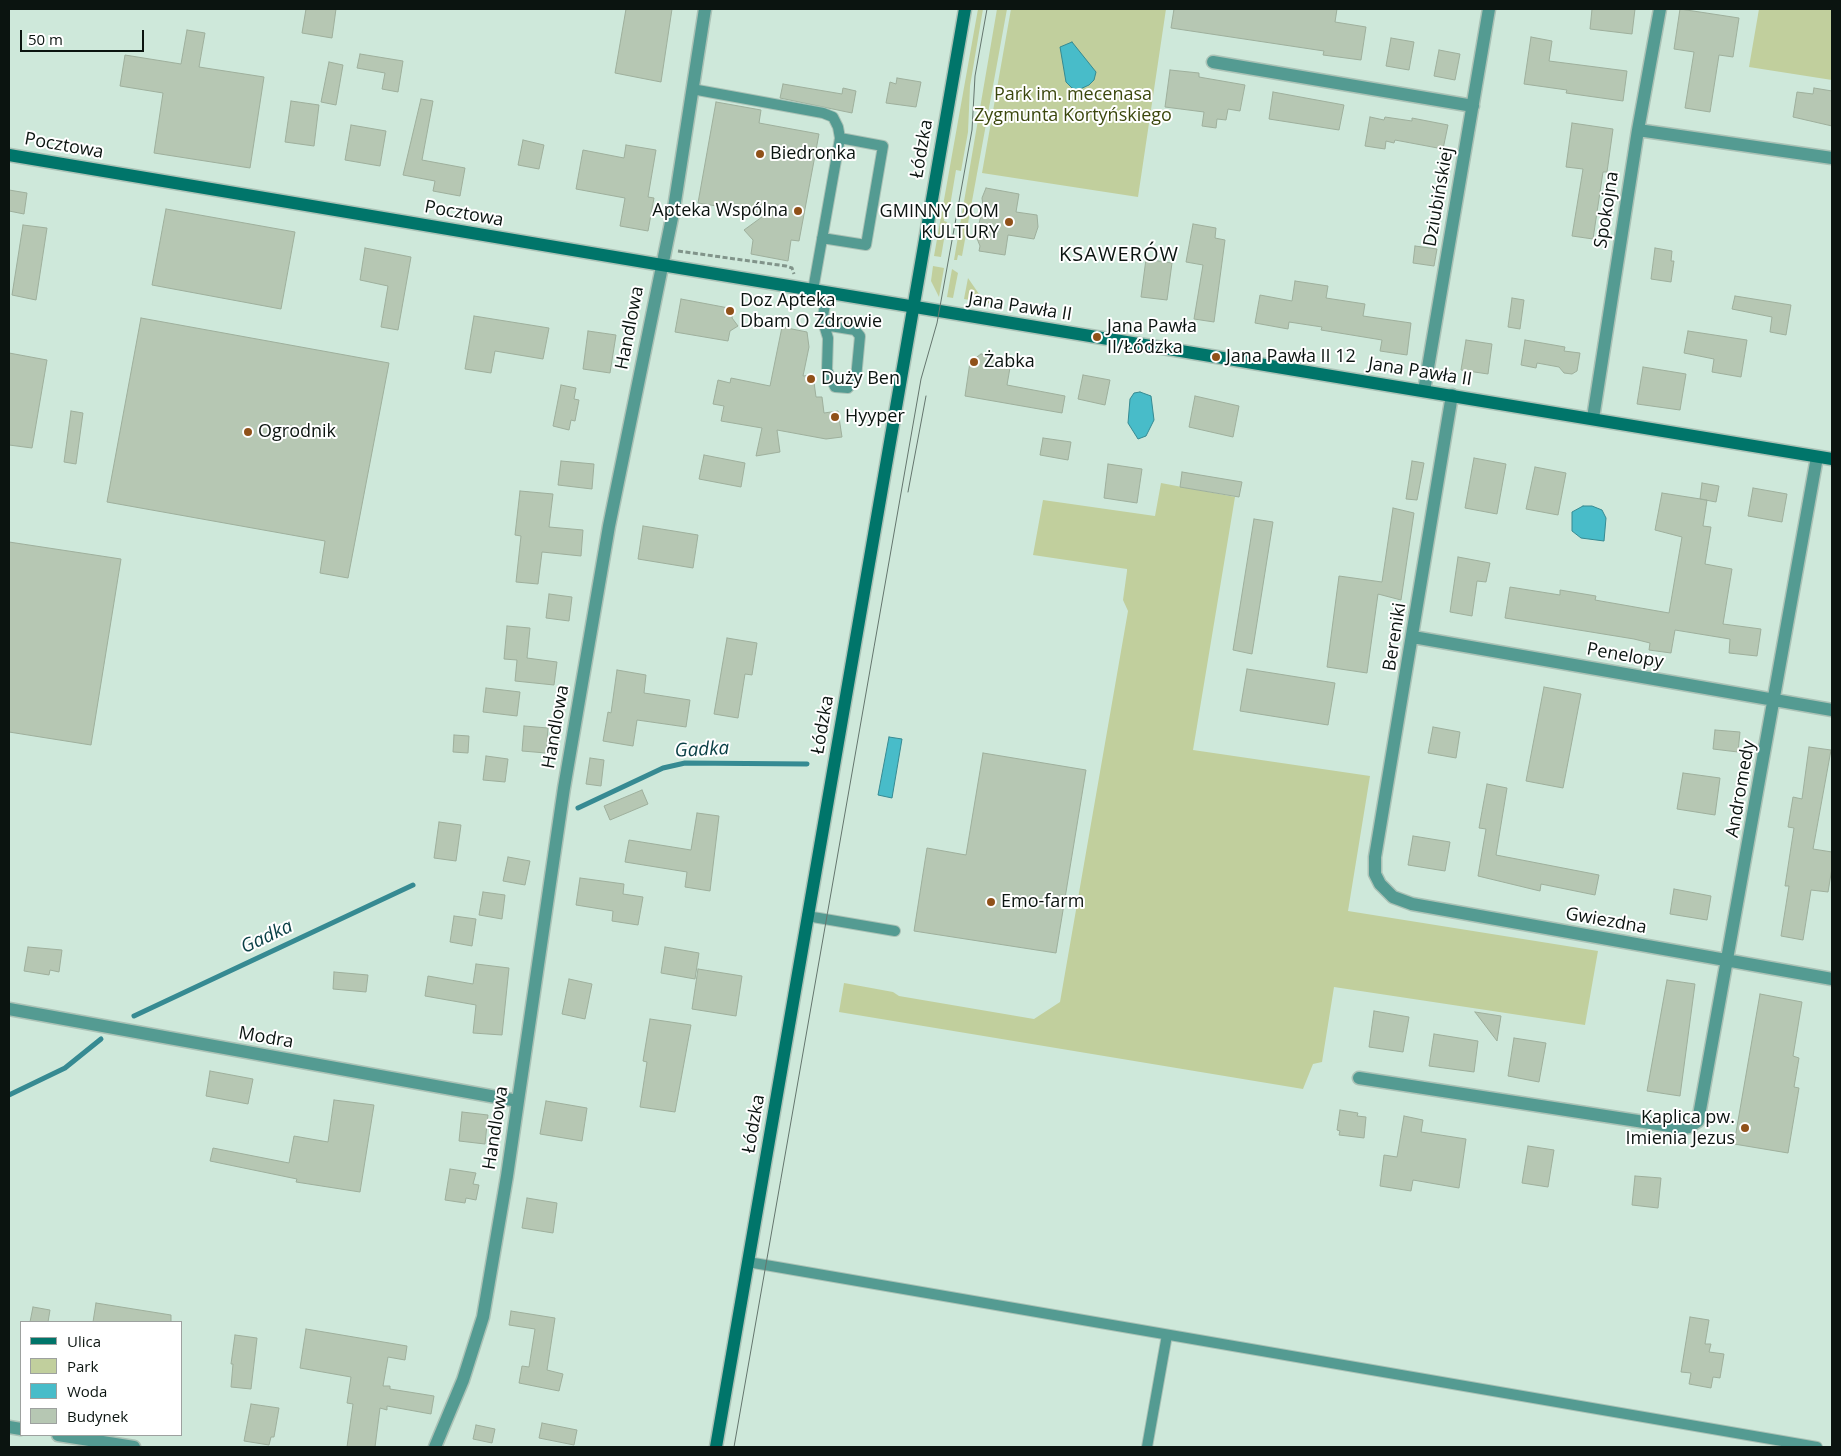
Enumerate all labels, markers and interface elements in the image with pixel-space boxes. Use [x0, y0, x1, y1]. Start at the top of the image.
scale bar [22, 20, 146, 52]
text: 50 m [28, 29, 63, 49]
park label: Park im. mecenasa Zygmunta Kortyńskiego [974, 84, 1172, 126]
street label: Łódzka [906, 118, 938, 180]
street label: Pocztowa [23, 128, 105, 164]
place label: Biedronka [770, 143, 856, 165]
street label: Dziubińskiej [1420, 145, 1458, 249]
marker: Biedronka [754, 148, 766, 160]
street label: Spokojna [1590, 170, 1624, 250]
street label: Pocztowa [423, 196, 505, 232]
place label: Apteka Wspólna [652, 200, 788, 222]
place label: GMINNY DOM KULTURY [880, 201, 999, 243]
marker: Apteka Wspólna [792, 205, 804, 217]
marker: GMINNY DOM KULTURY [1003, 216, 1015, 228]
district label: KSAWERÓW [1058, 243, 1180, 267]
street label: Handlowa [611, 284, 649, 372]
street label: Jana Pawła II [967, 288, 1073, 326]
place label: Doz Apteka Dbam O Zdrowie [740, 290, 882, 332]
marker: Doz Apteka Dbam O Zdrowie [724, 305, 736, 317]
place label: Jana Pawła II/Łódzka [1107, 316, 1197, 358]
marker: Jana Pawła II/Łódzka [1091, 331, 1103, 343]
place label: Jana Pawła II 12 [1226, 346, 1356, 368]
place label: Żabka [984, 351, 1035, 373]
marker: Jana Pawła II 12 [1210, 351, 1222, 363]
street label: Jana Pawła II [1367, 353, 1473, 391]
marker: Żabka [968, 356, 980, 368]
place label: Duży Ben [821, 368, 900, 390]
marker: Duży Ben [805, 373, 817, 385]
place label: Hyyper [845, 406, 905, 428]
marker: Hyyper [829, 411, 841, 423]
place label: Ogrodnik [258, 421, 336, 443]
marker: Ogrodnik [242, 426, 254, 438]
street label: Bereniki [1379, 601, 1411, 673]
street label: Penelopy [1585, 639, 1665, 673]
street label: Handlowa [538, 683, 574, 771]
street label: Łódzka [807, 694, 839, 756]
water label: Gadka [674, 737, 730, 763]
street label: Andromedy [1722, 739, 1760, 839]
place label: Emo-farm [1001, 891, 1084, 913]
marker: Emo-farm [985, 896, 997, 908]
street label: Gwiezdna [1564, 903, 1648, 939]
water label: Gadka [237, 915, 297, 959]
street label: Modra [237, 1023, 295, 1053]
street label: Handlowa [479, 1085, 513, 1171]
street label: Łódzka [738, 1093, 770, 1155]
place label: Kaplica pw. Imienia Jezus [1625, 1107, 1735, 1150]
marker: Kaplica pw. Imienia Jezus [1739, 1122, 1751, 1134]
legend [20, 1321, 182, 1436]
text: Ulica [67, 1331, 101, 1351]
text: Park [67, 1356, 98, 1376]
text: Woda [67, 1381, 107, 1401]
text: Budynek [67, 1406, 128, 1426]

